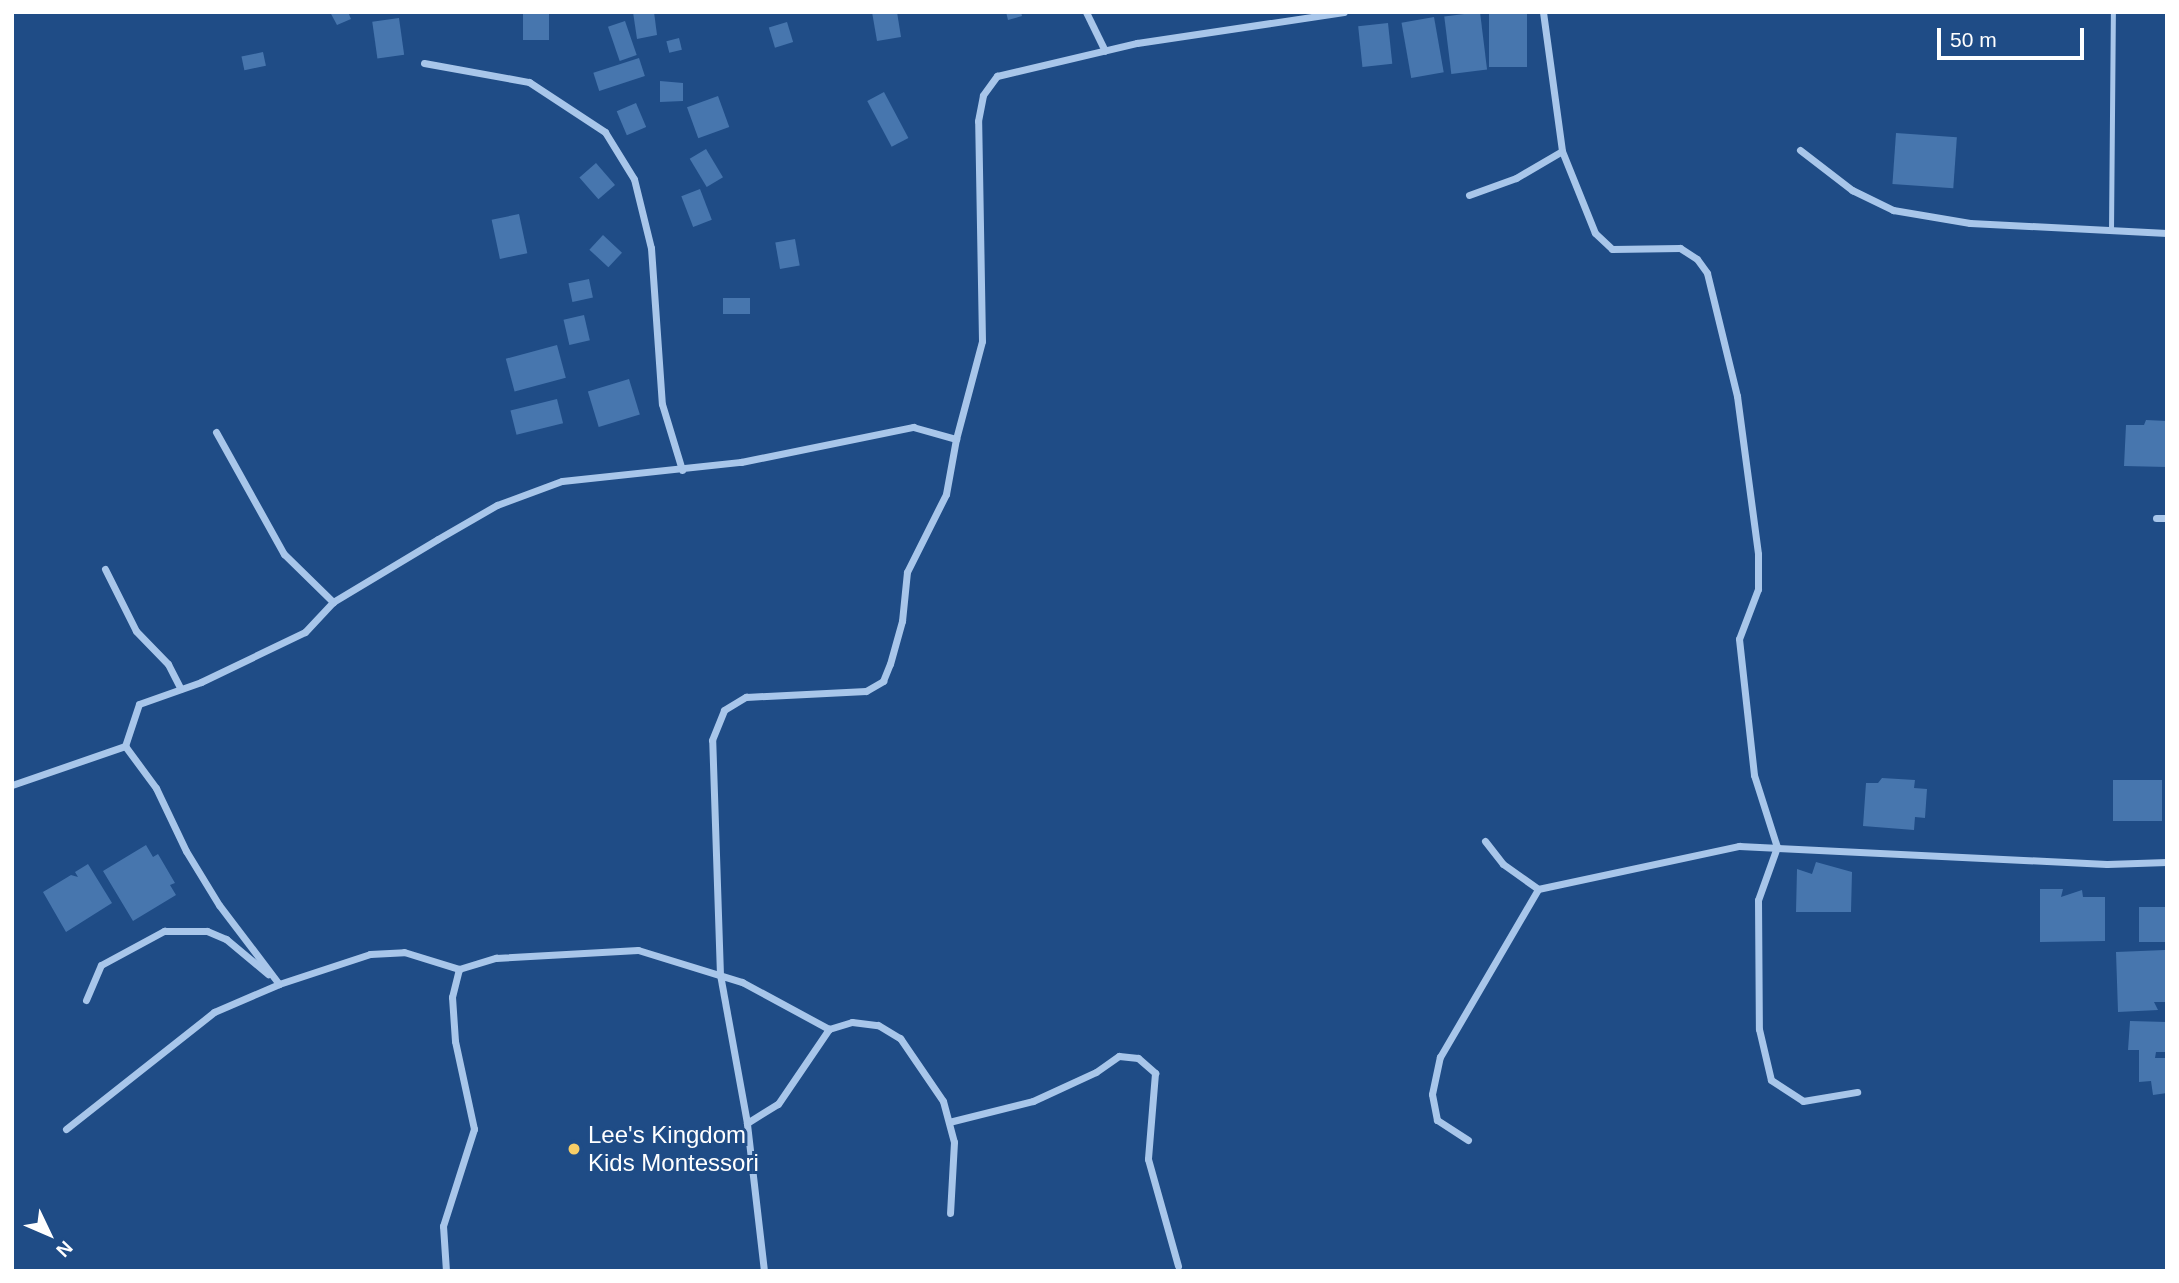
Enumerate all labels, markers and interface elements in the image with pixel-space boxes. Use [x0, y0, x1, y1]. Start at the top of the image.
scale bar [1941, 14, 2088, 58]
text: 50 m [1950, 28, 1997, 51]
place label: Lee's Kingdom Kids Montessori [588, 1121, 759, 1177]
marker: Lee's Kingdom Kids Montessori [566, 1141, 582, 1157]
north arrow [14, 1199, 84, 1269]
text: N [52, 1237, 77, 1261]

